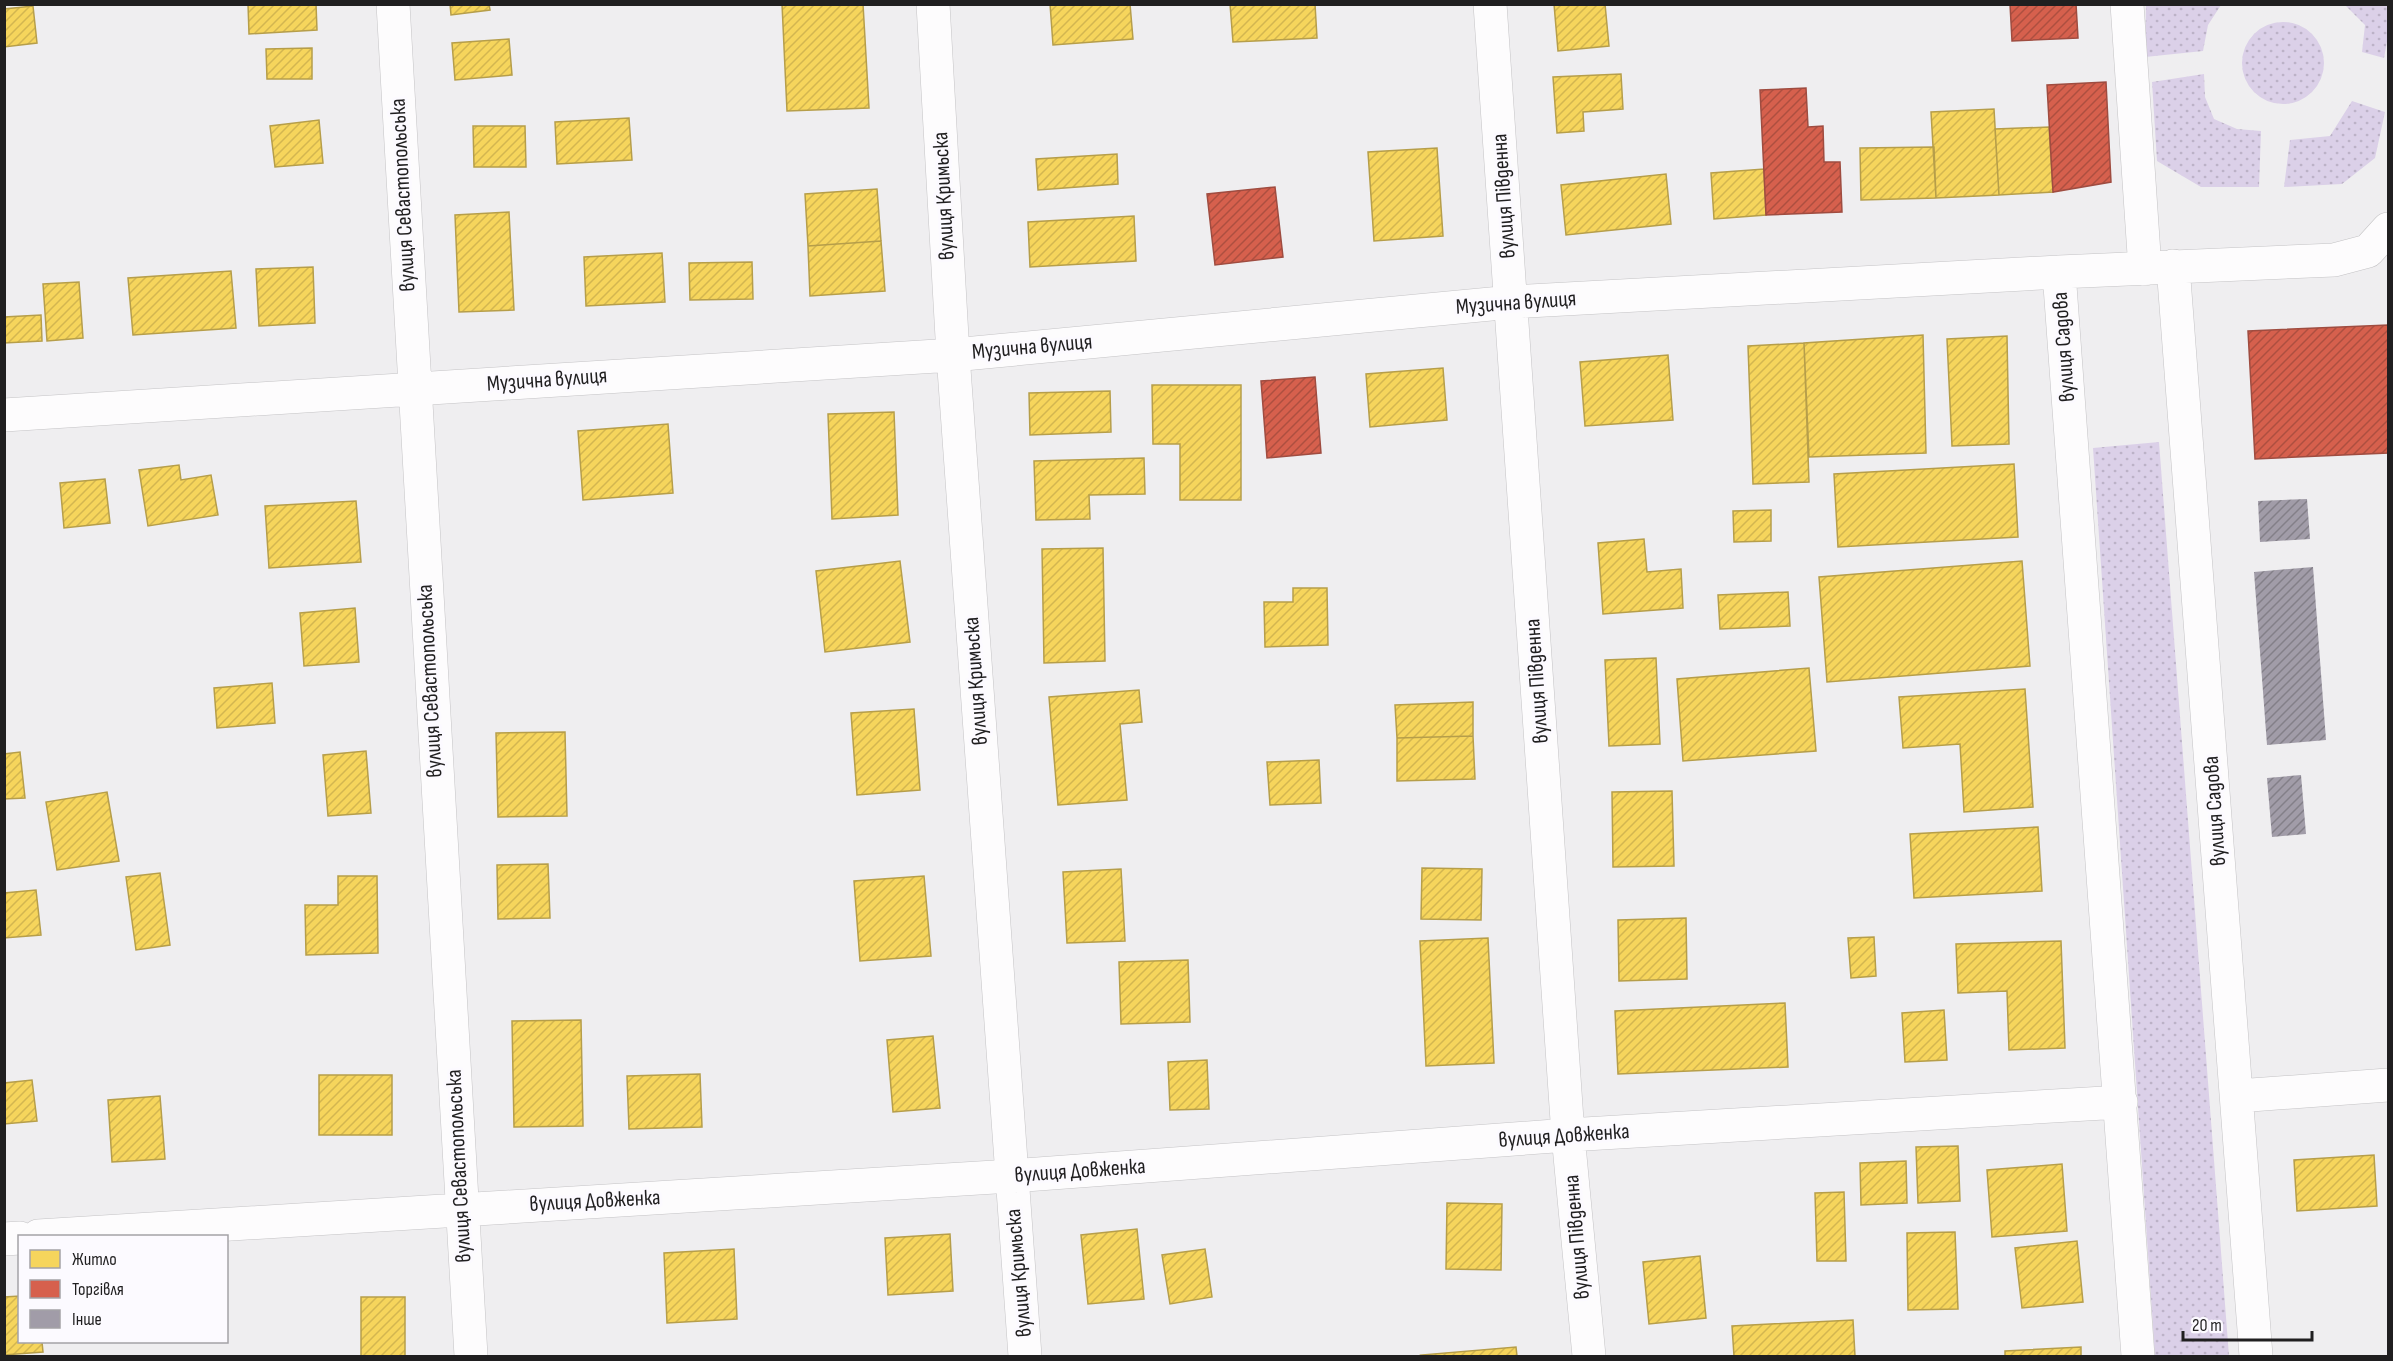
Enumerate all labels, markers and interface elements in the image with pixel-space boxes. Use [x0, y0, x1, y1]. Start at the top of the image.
street label: вулиця Севастопольська [384, 98, 422, 292]
street label: вулиця Кримьска [927, 131, 961, 261]
street label: вулиця Південна [1486, 133, 1522, 259]
street label: Музична вулиця [1455, 285, 1577, 321]
street label: вулиця Садова [2047, 291, 2081, 403]
street label: Музична вулиця [971, 328, 1093, 366]
street label: Музична вулиця [486, 362, 608, 398]
street label: вулиця Севастопольська [411, 584, 449, 778]
street label: вулиця Кримьска [958, 616, 994, 746]
street label: вулиця Південна [1519, 618, 1555, 744]
street label: вулиця Садова [2198, 755, 2232, 867]
street label: вулиця Севастопольська [440, 1069, 478, 1263]
street label: вулиця Довженка [1498, 1118, 1630, 1154]
street label: вулиця Довженка [1014, 1153, 1146, 1189]
street label: вулиця Південна [1558, 1174, 1596, 1300]
street label: вулиця Довженка [529, 1184, 661, 1218]
street label: вулиця Кримьска [1000, 1208, 1038, 1338]
legend [18, 1235, 228, 1343]
text: Житло [72, 1249, 117, 1270]
text: Торгівля [72, 1279, 124, 1300]
scale bar [2183, 1304, 2312, 1342]
text: Інше [72, 1309, 102, 1330]
text: 20 m [2192, 1315, 2222, 1336]

